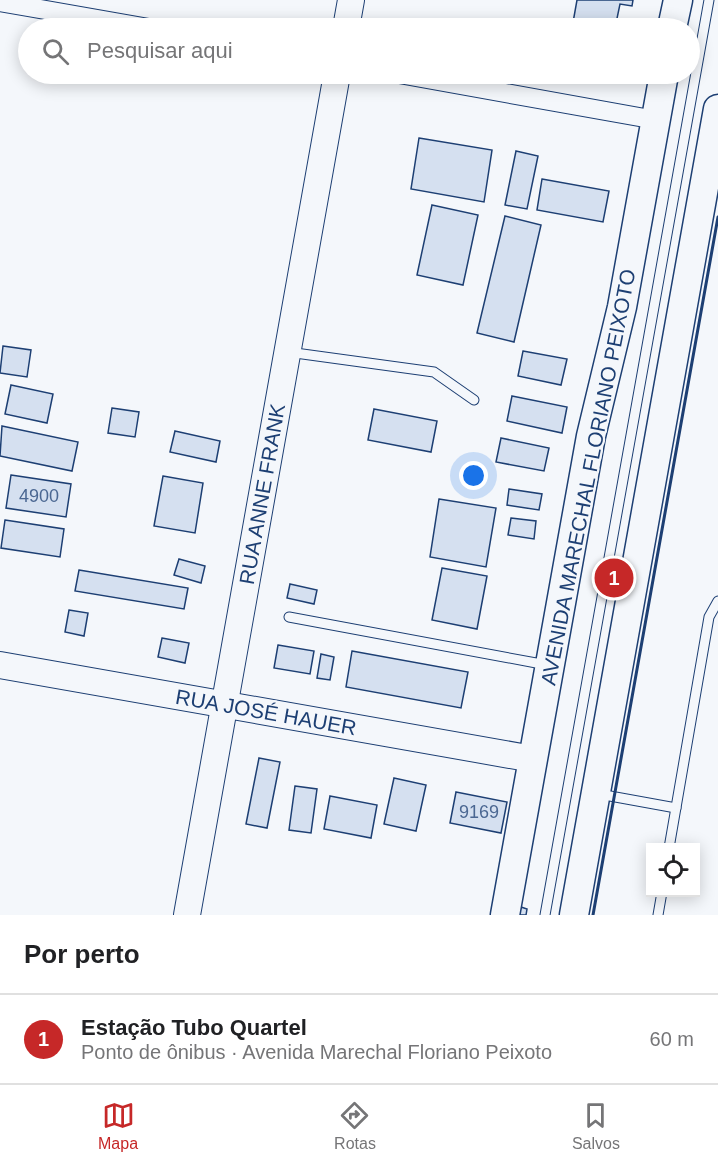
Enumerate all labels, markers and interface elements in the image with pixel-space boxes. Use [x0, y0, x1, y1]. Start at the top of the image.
search box [18, 18, 700, 84]
icon: search [39, 35, 72, 68]
text: Pesquisar aqui [87, 38, 233, 63]
street label: AVENIDA MARECHAL FLORIANO PEIXOTO [536, 267, 640, 687]
street label: RUA ANNE FRANK [235, 402, 289, 586]
your location [459, 461, 488, 490]
house number: 4900 [19, 486, 59, 506]
pin: 1 [594, 556, 634, 600]
street label: RUA JOSÉ HAUER [174, 685, 358, 739]
house number: 9169 [459, 802, 499, 822]
map controls [646, 843, 700, 897]
button: locate [646, 843, 700, 897]
text: Por perto [24, 939, 140, 969]
text: Estação Tubo Quartel [81, 1015, 307, 1040]
text: 1 [38, 1028, 49, 1050]
text: 60 m [650, 1028, 694, 1050]
text: Ponto de ônibus · Avenida Marechal Floriano Peixoto [81, 1041, 552, 1063]
tab: Mapa [98, 1099, 138, 1153]
tab: Rotas [334, 1099, 376, 1153]
tab: Salvos [572, 1099, 620, 1153]

